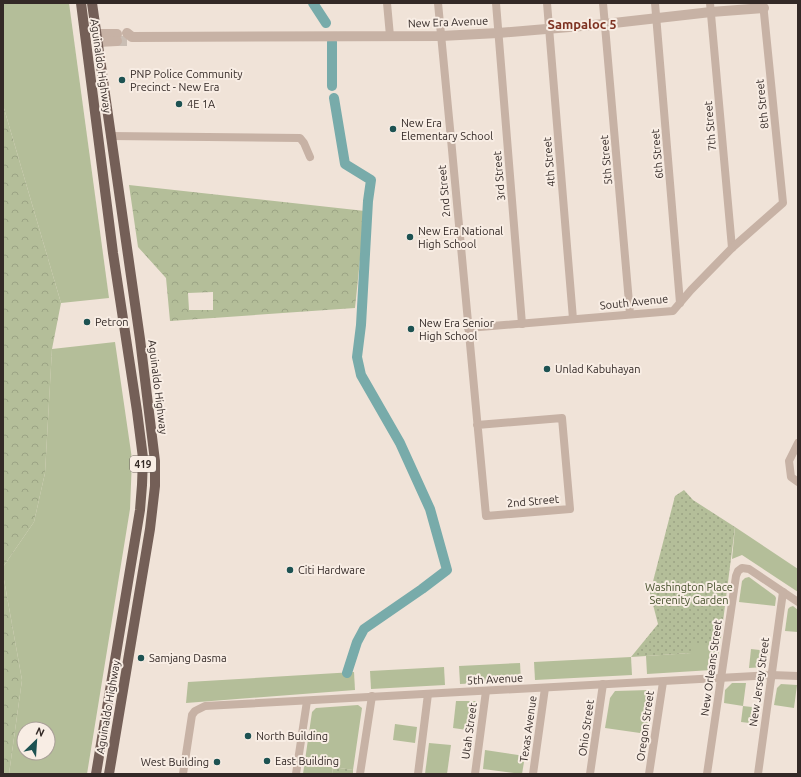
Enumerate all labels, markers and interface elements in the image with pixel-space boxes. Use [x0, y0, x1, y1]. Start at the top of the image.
street label: New Era Avenue [408, 15, 488, 29]
district label: Sampaloc 5 [547, 17, 617, 31]
street label: Aguinaldo Highway [88, 18, 114, 115]
place label: PNP Police Community Precinct - New Era [130, 68, 243, 93]
marker: PNP Police Community Precinct - New Era [117, 75, 127, 85]
street label: 8th Street [753, 78, 771, 130]
place label: 4E 1A [187, 98, 216, 110]
marker: 4E 1A [174, 99, 184, 109]
street label: 7th Street [702, 100, 718, 151]
place label: New Era Elementary School [401, 117, 493, 142]
marker: New Era Elementary School [388, 124, 398, 134]
street label: 6th Street [649, 128, 665, 179]
street label: 5th Street [598, 134, 614, 185]
street label: 4th Street [541, 136, 557, 187]
street label: 3rd Street [491, 150, 507, 201]
street label: 2nd Street [436, 164, 452, 218]
place label: New Era National High School [418, 225, 503, 250]
marker: New Era National High School [405, 232, 415, 242]
street label: South Avenue [599, 292, 669, 312]
place label: Petron [95, 316, 129, 328]
marker: Petron [82, 317, 92, 327]
place label: New Era Senior High School [419, 317, 495, 342]
marker: New Era Senior High School [406, 324, 416, 334]
street label: Aguinaldo Highway [146, 339, 170, 436]
place label: Unlad Kabuhayan [555, 363, 641, 375]
marker: Unlad Kabuhayan [542, 364, 552, 374]
road number: 419 [130, 456, 156, 472]
street label: 2nd Street [506, 493, 560, 509]
place label: Citi Hardware [298, 564, 365, 576]
marker: Citi Hardware [285, 565, 295, 575]
park label: Washington Place Serenity Garden [645, 581, 733, 606]
street label: New Orleans Street [698, 619, 724, 717]
street label: New Jersey Street [747, 636, 771, 727]
place label: Samjang Dasma [149, 652, 227, 664]
marker: Samjang Dasma [136, 653, 146, 663]
street label: Aguinaldo Highway [94, 658, 122, 755]
street label: 5th Avenue [467, 672, 523, 686]
street label: Oregon Street [634, 689, 656, 762]
street label: Texas Avenue [517, 695, 539, 763]
street label: Ohio Street [576, 698, 596, 757]
street label: Utah Street [459, 701, 479, 760]
north arrow [16, 721, 56, 761]
text: N [34, 725, 46, 739]
place label: North Building [256, 730, 328, 742]
marker: North Building [243, 731, 253, 741]
place label: East Building [275, 755, 339, 767]
place label: West Building [141, 756, 209, 768]
marker: East Building [262, 756, 272, 766]
marker: West Building [212, 757, 222, 767]

